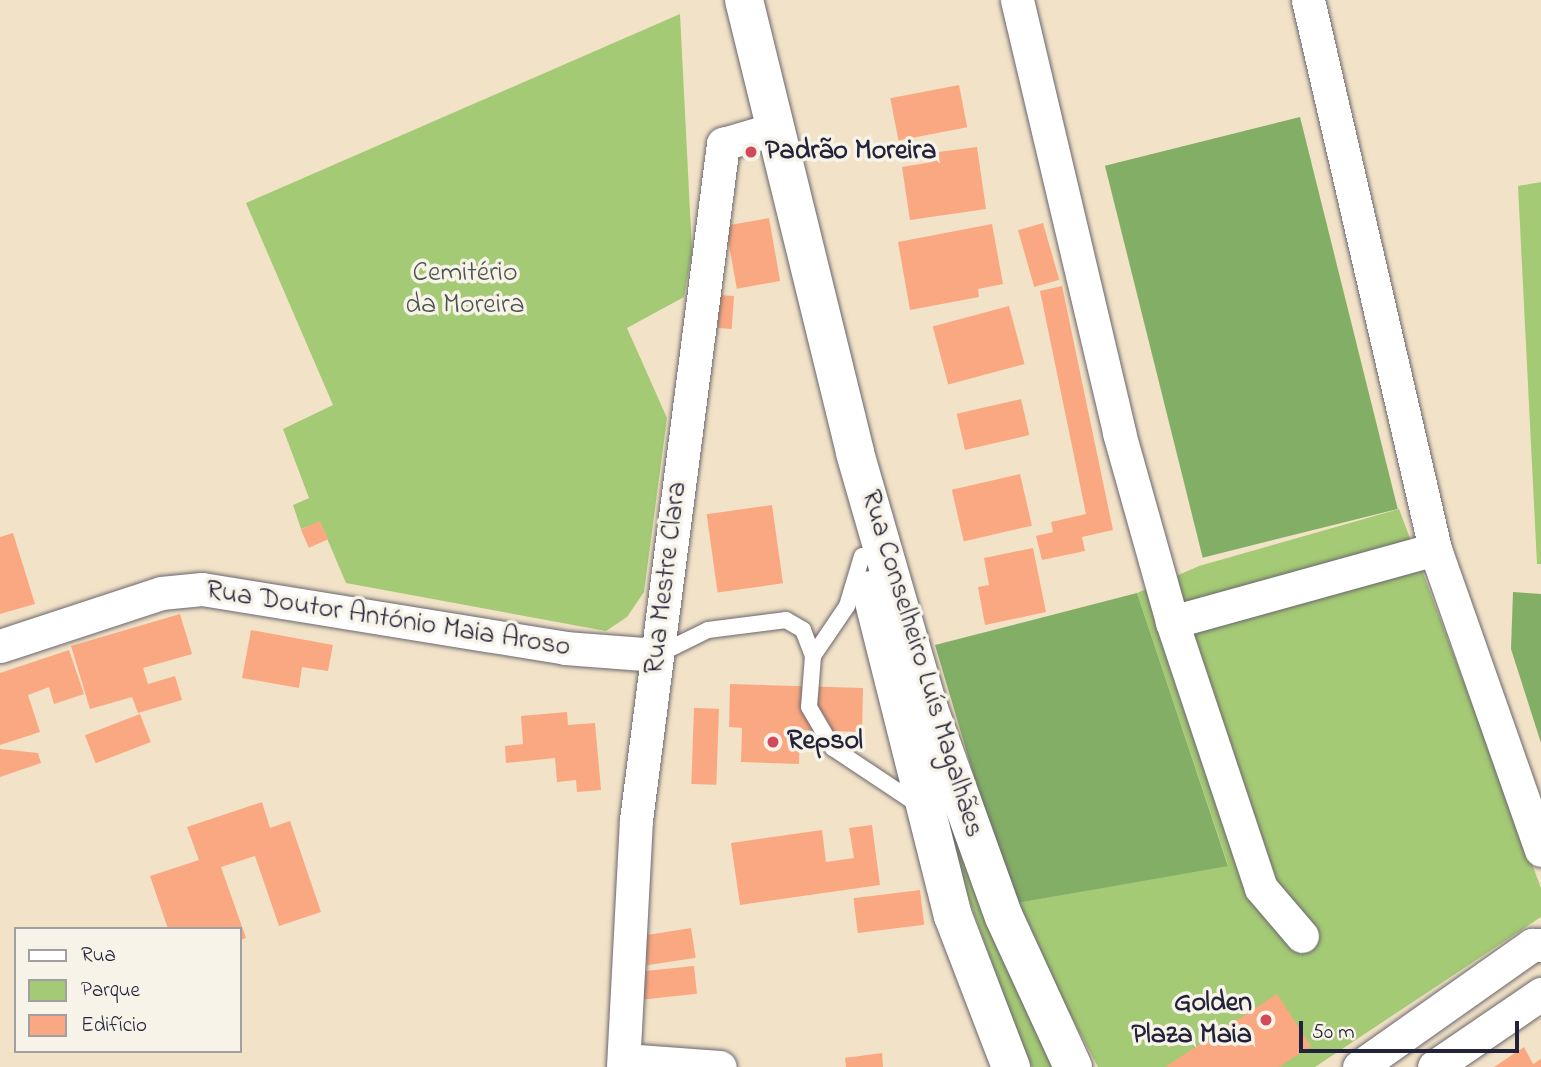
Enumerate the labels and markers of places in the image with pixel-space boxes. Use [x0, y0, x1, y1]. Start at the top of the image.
place label: Padrão Moreira [765, 135, 936, 169]
marker: Padrão Moreira [743, 144, 759, 160]
place label: Repsol [787, 725, 863, 759]
marker: Repsol [765, 734, 781, 750]
place label: Golden Plaza Maia [1132, 987, 1252, 1053]
marker: Golden Plaza Maia [1258, 1012, 1274, 1028]

